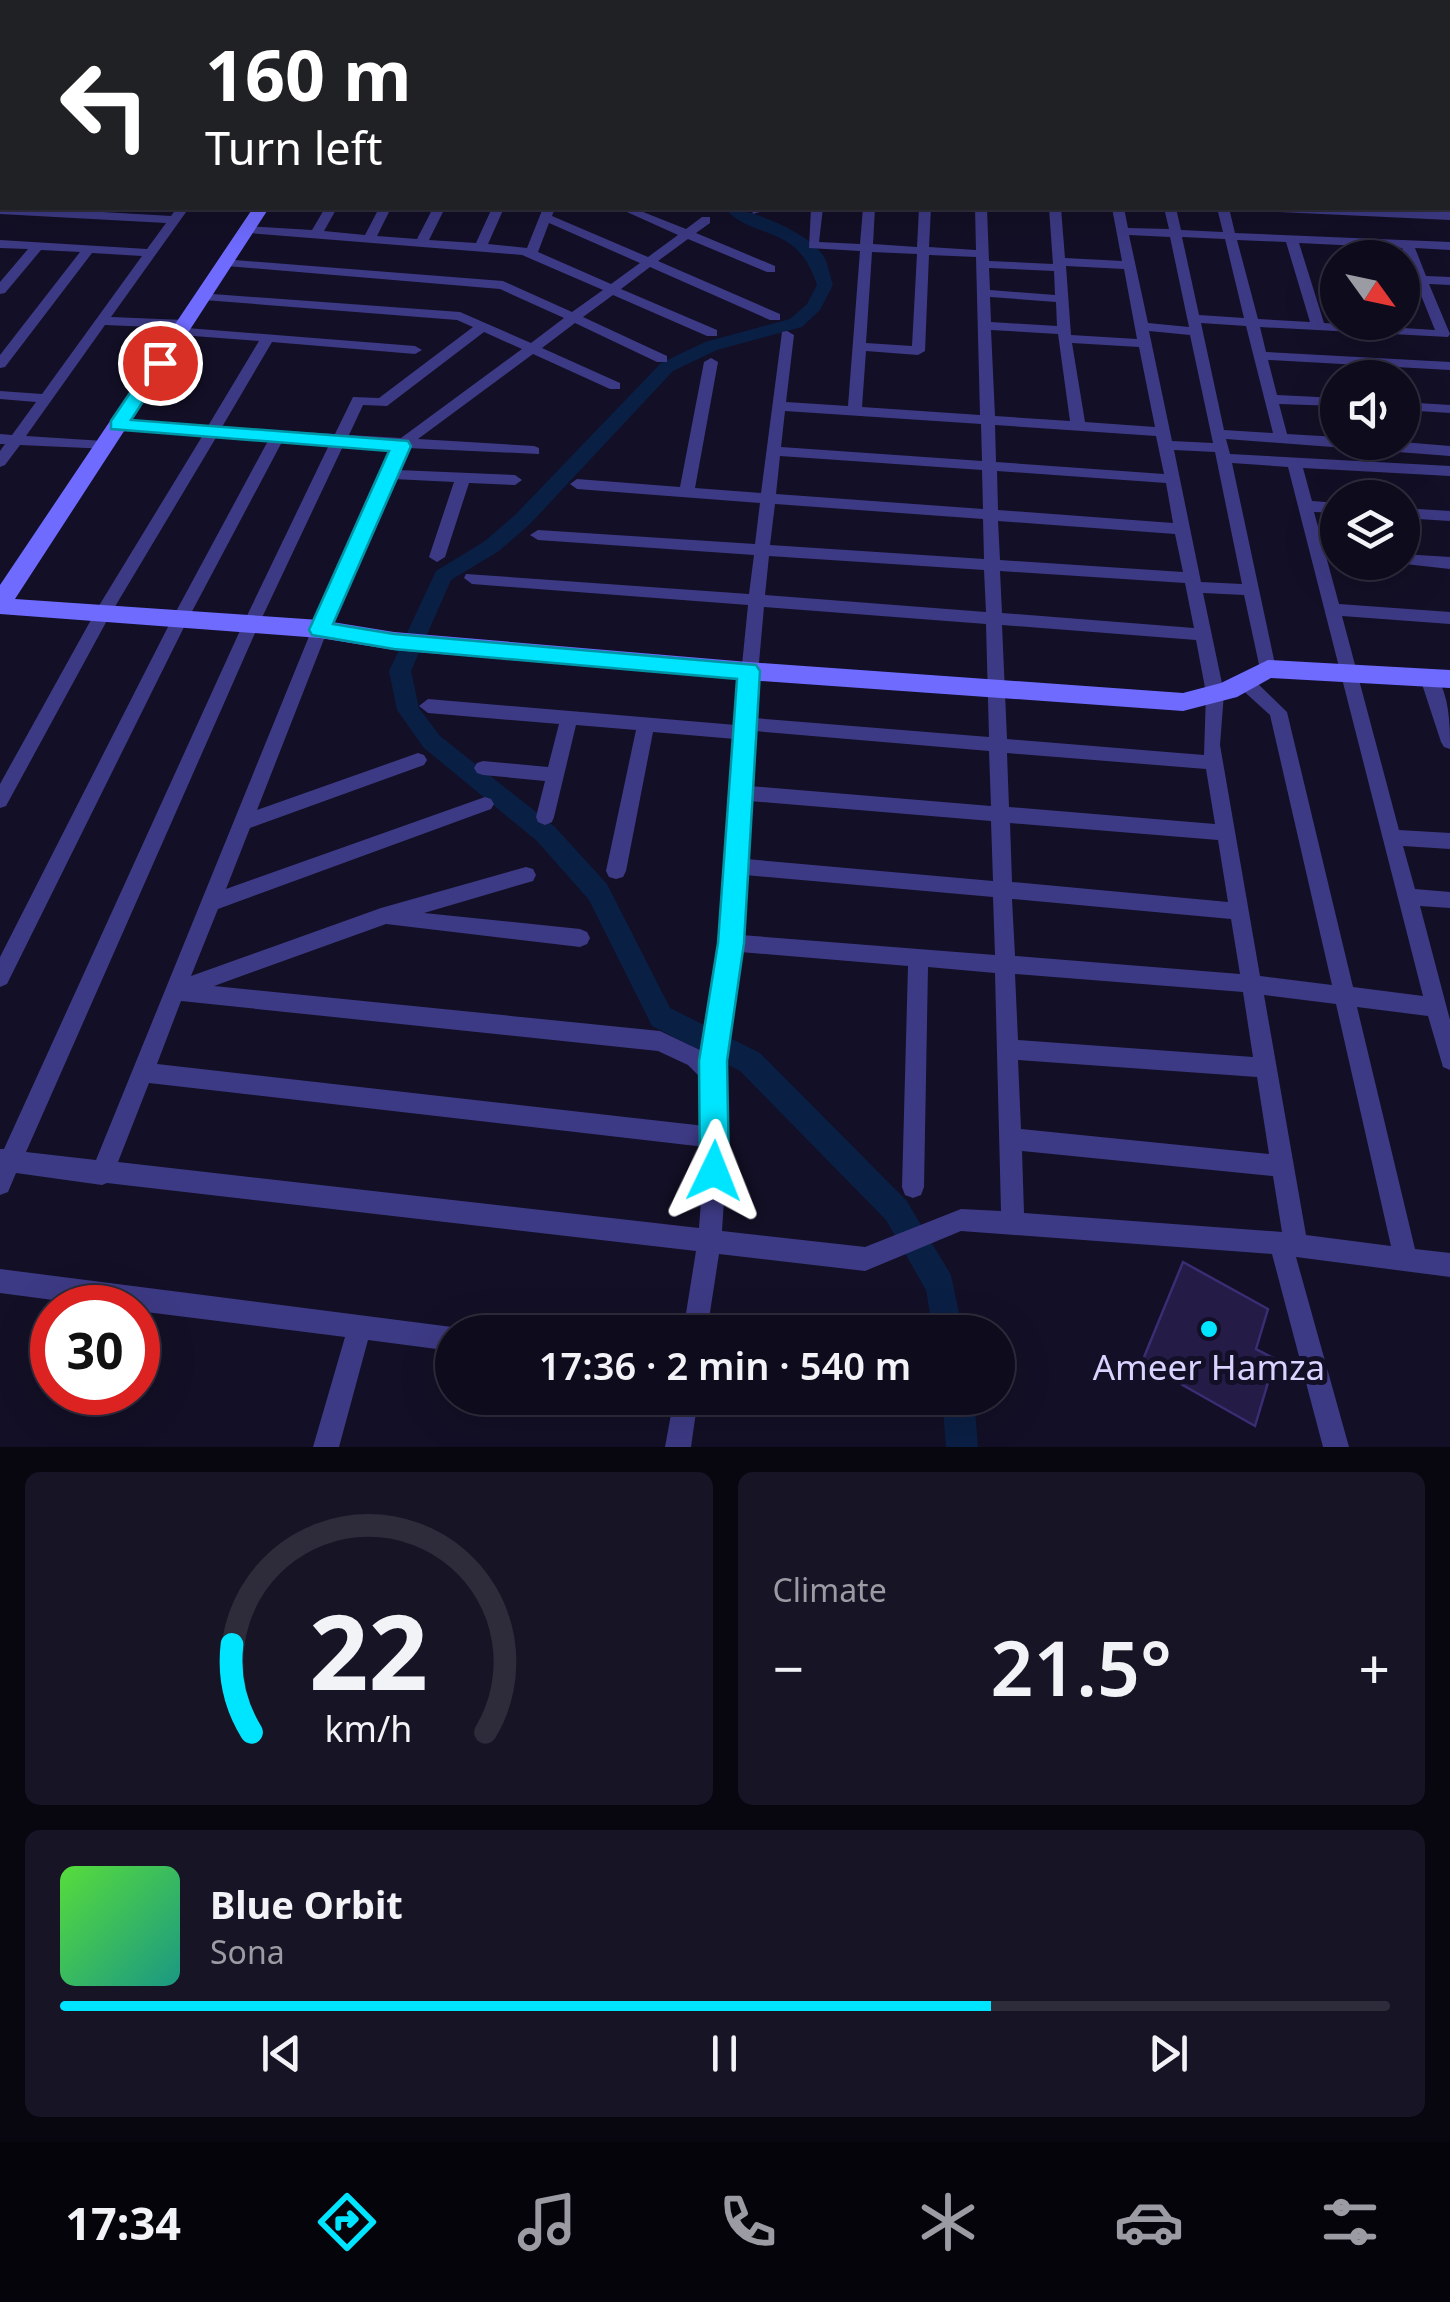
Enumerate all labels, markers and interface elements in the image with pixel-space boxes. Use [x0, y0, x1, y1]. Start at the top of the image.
text: 160 m [205, 26, 412, 122]
icon: left [40, 40, 170, 170]
text: Turn left [205, 117, 382, 178]
north arrow [1320, 240, 1420, 340]
map controls [1320, 240, 1420, 580]
pin [118, 321, 203, 406]
icon: arrive [133, 336, 188, 391]
button: sound [1320, 360, 1420, 460]
button: layers [1320, 480, 1420, 580]
position arrow [662, 1119, 766, 1223]
speed limit sign: 30 [30, 1285, 160, 1415]
marker: Ameer Hamza [1198, 1318, 1220, 1340]
text: 17:36 · 2 min · 540 m [539, 1339, 911, 1391]
place label: Ameer Hamza [1093, 1343, 1325, 1390]
text: Climate [773, 1568, 887, 1611]
text: 22 [309, 1579, 428, 1720]
text: 21.5° [991, 1616, 1172, 1718]
text: − [773, 1630, 804, 1705]
text: + [1359, 1630, 1390, 1705]
text: km/h [325, 1704, 413, 1752]
text: Blue Orbit [210, 1878, 403, 1930]
text: Sona [210, 1930, 285, 1973]
icon: previous [254, 2026, 309, 2081]
icon: pause [697, 2026, 752, 2081]
icon: next [1141, 2026, 1196, 2081]
icon: directions [312, 2187, 382, 2257]
icon: music [512, 2187, 582, 2257]
icon: phone [713, 2187, 783, 2257]
icon: climate [913, 2187, 983, 2257]
icon: car [1114, 2187, 1184, 2257]
icon: filters [1315, 2187, 1385, 2257]
text: 17:34 [65, 2192, 181, 2253]

